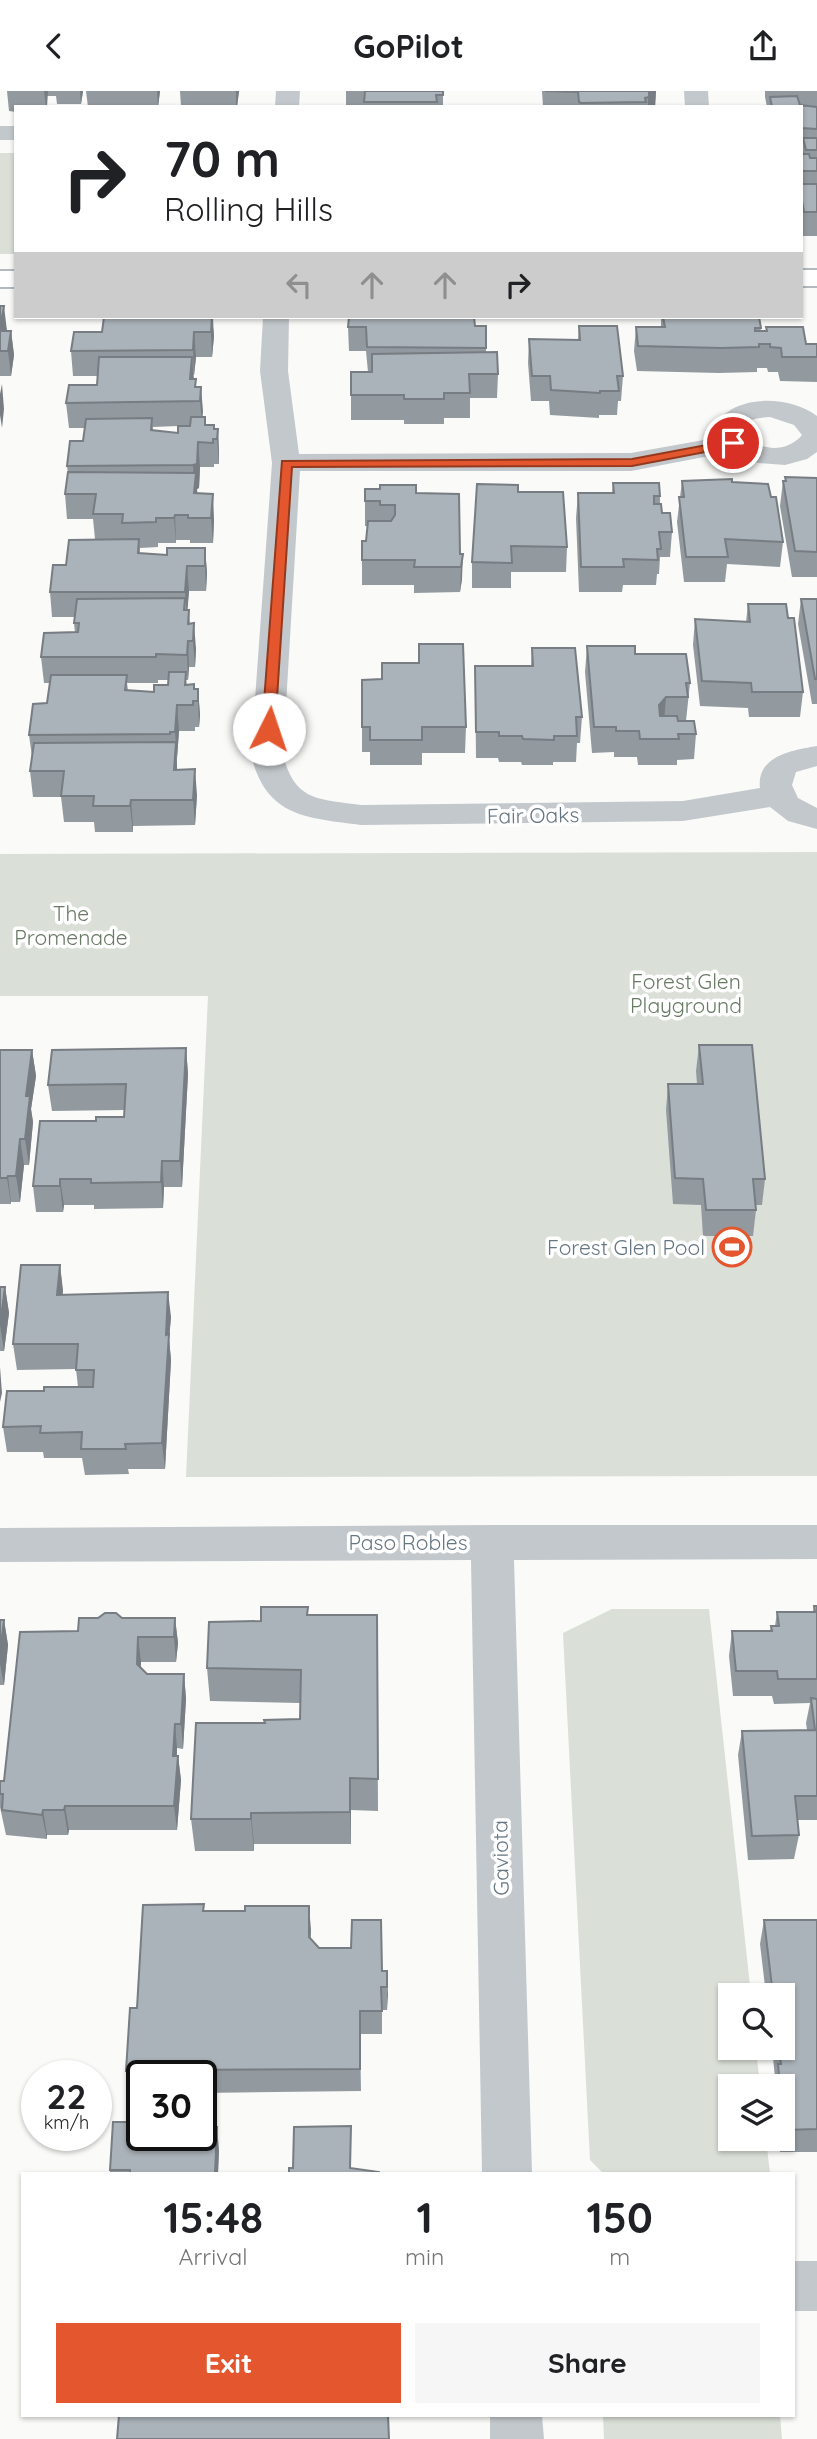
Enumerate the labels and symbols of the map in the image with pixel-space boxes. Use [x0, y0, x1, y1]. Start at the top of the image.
pin [703, 413, 763, 473]
position arrow [232, 692, 306, 766]
street label: Fair Oaks [487, 801, 579, 829]
park label: The Promenade [14, 900, 128, 950]
park label: Forest Glen Playground [630, 968, 742, 1018]
sports icon: Forest Glen Pool [711, 1226, 753, 1268]
place label: Forest Glen Pool [547, 1234, 705, 1260]
street label: Paso Robles [348, 1529, 468, 1555]
street label: Gaviota [486, 1820, 514, 1896]
speed limit sign: 30 [126, 2060, 217, 2151]

